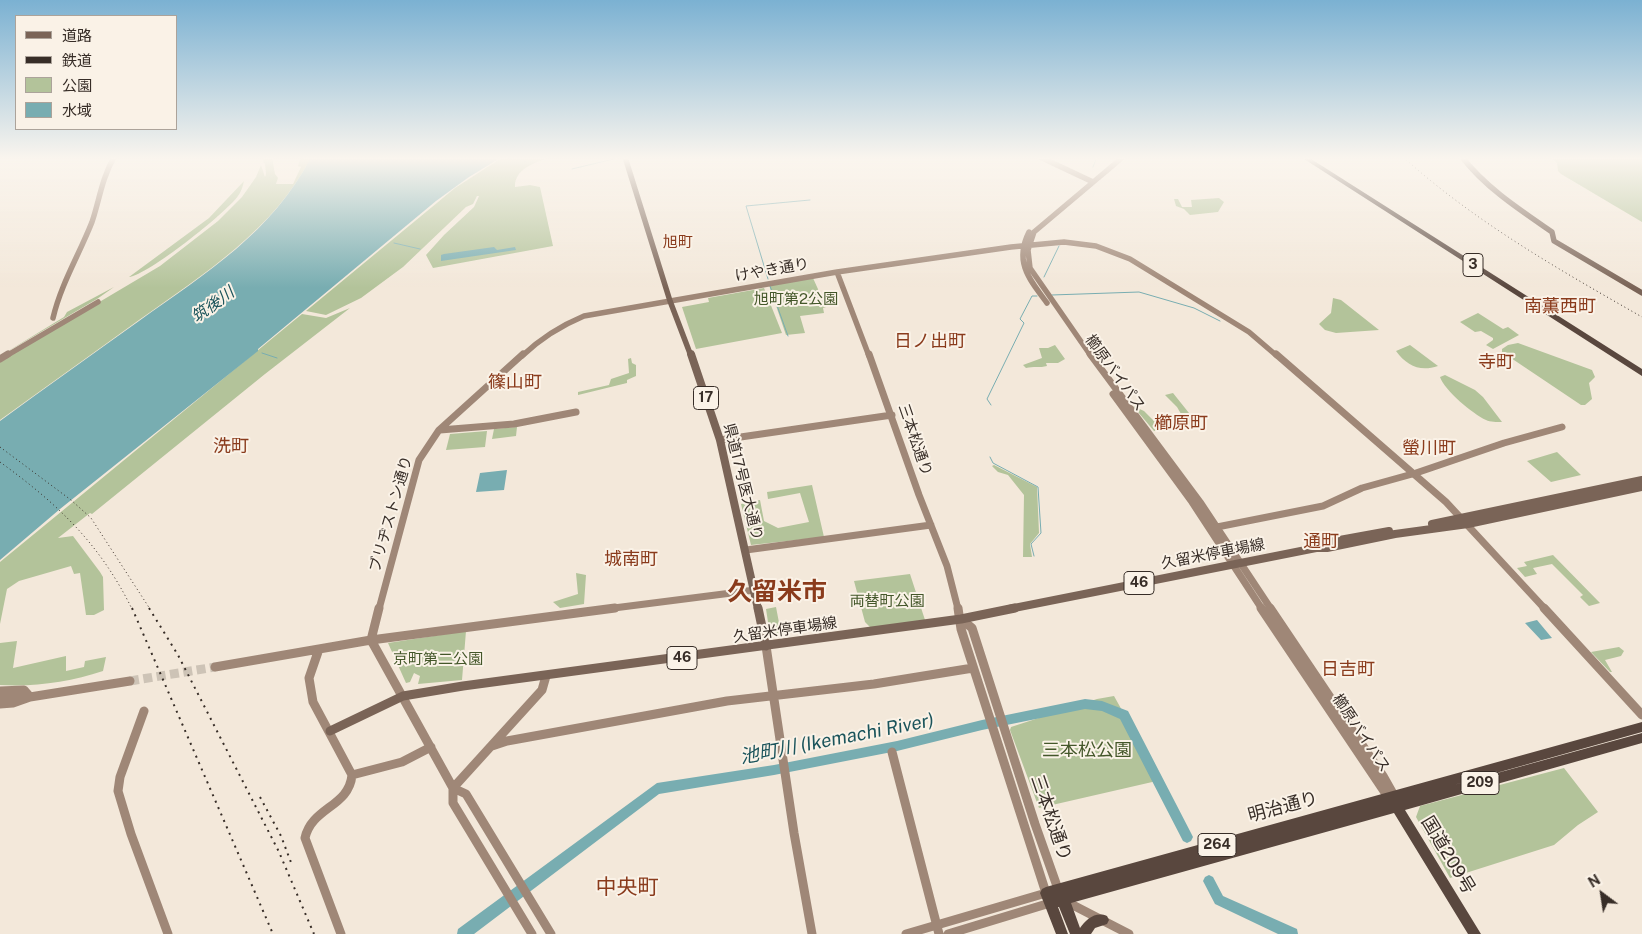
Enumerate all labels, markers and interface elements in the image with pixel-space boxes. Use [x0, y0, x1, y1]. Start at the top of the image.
legend [15, 15, 178, 130]
text: 道路 [62, 27, 92, 44]
text: 鉄道 [62, 52, 92, 69]
text: 公園 [62, 77, 92, 94]
text: 水域 [62, 102, 92, 119]
district label: 旭町 [663, 233, 693, 251]
road number: 3 [1463, 254, 1483, 276]
street label: けやき通り [734, 255, 810, 285]
water label: 筑後川 [188, 283, 238, 327]
park label: 旭町第2公園 [754, 290, 838, 308]
district label: 南薫西町 [1524, 295, 1596, 317]
district label: 日ノ出町 [894, 330, 966, 352]
street label: 櫛原バイパス [1081, 331, 1149, 415]
district label: 寺町 [1478, 351, 1514, 373]
district label: 篠山町 [488, 371, 542, 393]
road number: 17 [694, 386, 718, 409]
street label: 三本松通り [894, 402, 936, 478]
district label: 櫛原町 [1154, 412, 1208, 434]
street label: 県道17号医大通り [720, 422, 766, 542]
district label: 洗町 [213, 435, 249, 457]
district label: 螢川町 [1402, 437, 1456, 459]
street label: ブリヂストン通り [366, 454, 416, 574]
district label: 通町 [1303, 530, 1339, 552]
street label: 久留米停車場線 [1160, 535, 1266, 573]
district label: 城南町 [604, 548, 658, 570]
road number: 46 [1124, 572, 1154, 594]
district label: 久留米市 [727, 577, 827, 607]
park label: 両替町公園 [850, 592, 924, 610]
street label: 久留米停車場線 [732, 614, 838, 646]
road number: 46 [667, 646, 697, 670]
park label: 京町第二公園 [393, 650, 483, 668]
district label: 日吉町 [1321, 658, 1375, 680]
street label: 櫛原バイパス [1328, 691, 1394, 775]
water label: 池町川 (Ikemachi River) [738, 709, 936, 769]
park label: 三本松公園 [1042, 739, 1132, 761]
road number: 209 [1461, 771, 1499, 794]
street label: 三本松通り [1026, 772, 1076, 864]
street label: 明治通り [1245, 787, 1321, 827]
street label: 国道209号 [1416, 812, 1480, 898]
road number: 264 [1198, 834, 1236, 856]
north arrow [1577, 869, 1627, 919]
text: N [1585, 871, 1603, 891]
district label: 中央町 [596, 875, 658, 901]

